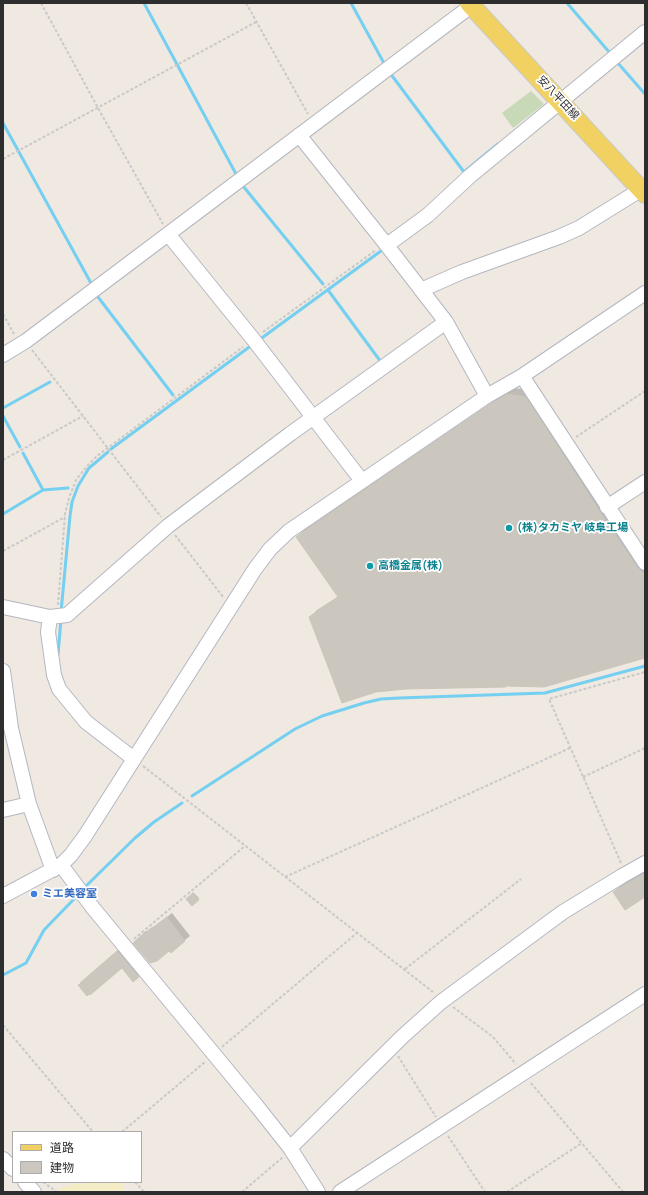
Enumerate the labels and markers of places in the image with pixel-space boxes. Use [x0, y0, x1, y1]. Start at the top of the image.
place label: (株)タカミヤ 岐阜工場 [517, 521, 628, 535]
marker: (株)タカミヤ 岐阜工場 [504, 523, 514, 533]
place label: 高橋金属(株) [378, 559, 443, 573]
marker: 高橋金属(株) [365, 561, 375, 571]
place label: ミエ美容室 [42, 887, 97, 901]
marker: ミエ美容室 [29, 889, 39, 899]

